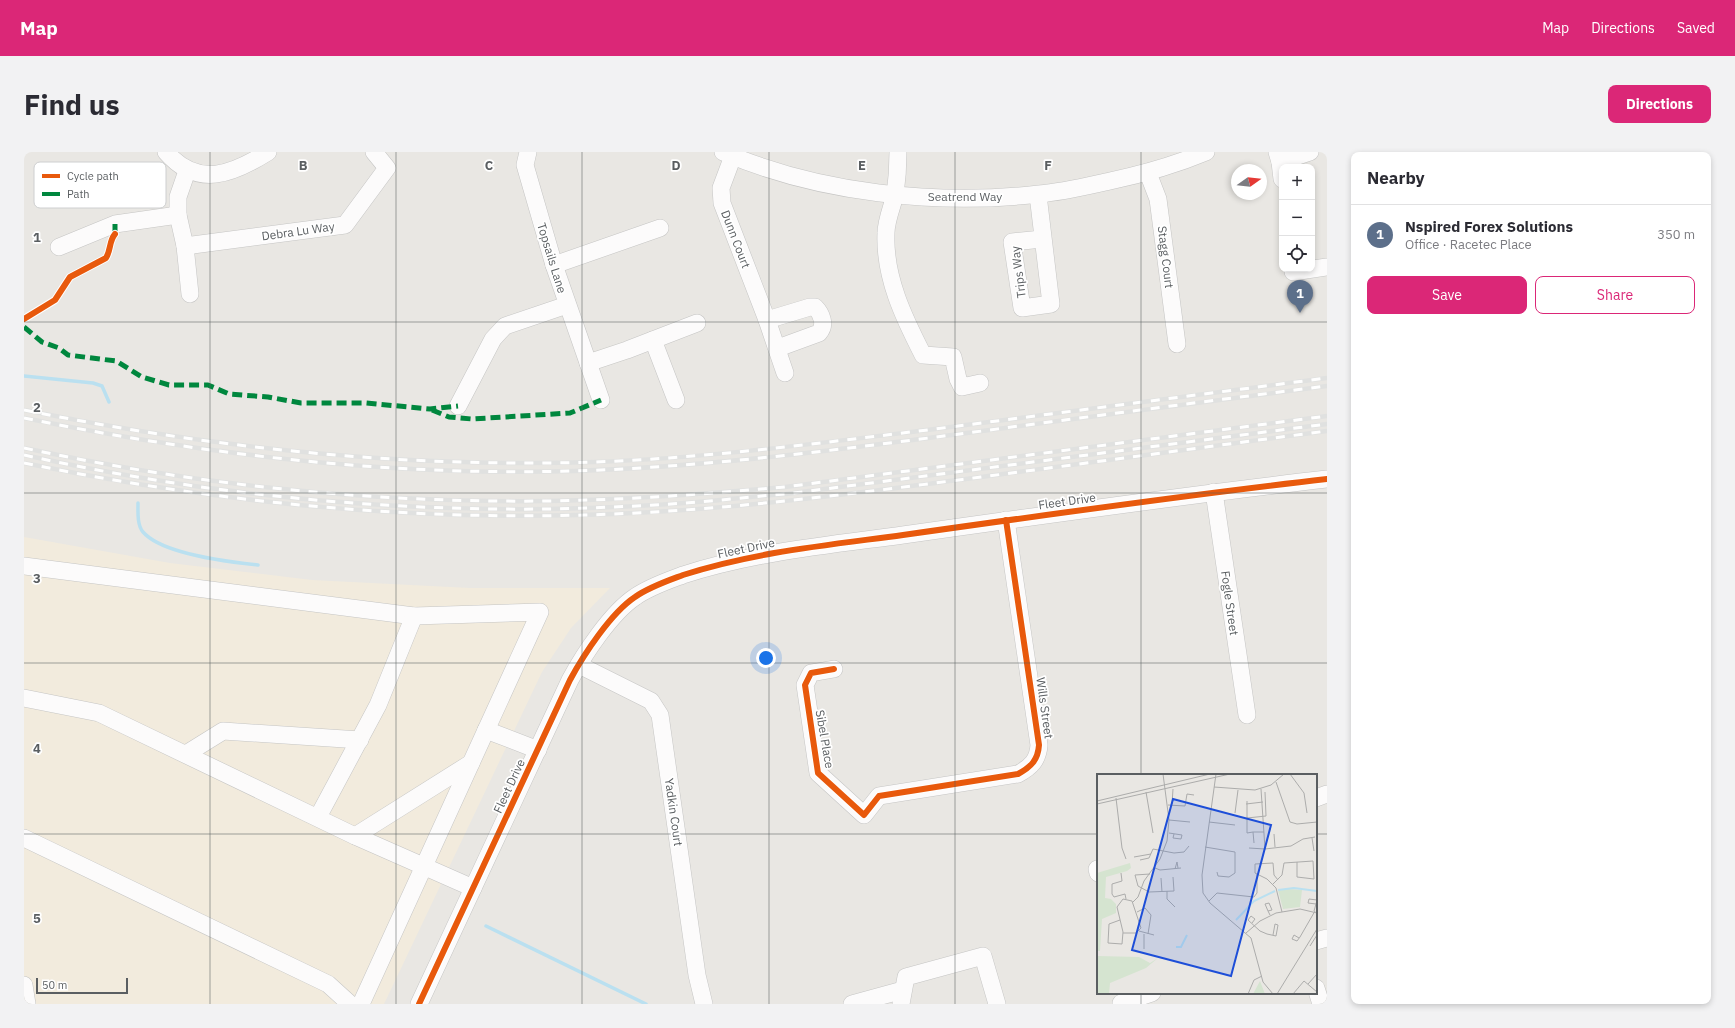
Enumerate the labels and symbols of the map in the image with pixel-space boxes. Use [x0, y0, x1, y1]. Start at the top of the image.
text: B [299, 157, 308, 174]
text: C [485, 157, 494, 174]
text: D [671, 157, 681, 174]
text: E [858, 157, 866, 174]
text: F [1044, 157, 1052, 174]
legend [34, 162, 166, 208]
north arrow [1231, 164, 1267, 200]
text: Cycle path [67, 169, 119, 183]
text: Path [67, 187, 90, 201]
street label: Seatrend Way [928, 189, 1002, 204]
street label: Dunn Court [718, 208, 754, 270]
street label: Debra Lu Way [260, 218, 336, 244]
street label: Topsails Lane [534, 221, 570, 295]
street label: Stagg Court [1155, 225, 1177, 289]
text: 1 [33, 229, 41, 246]
street label: Trips Way [1007, 245, 1029, 299]
pin: 1 [1287, 280, 1313, 313]
text: 2 [33, 399, 41, 416]
street label: Fleet Drive [1037, 489, 1097, 512]
street label: Fleet Drive [716, 535, 776, 561]
text: 3 [33, 570, 41, 587]
street label: Fogle Street [1218, 570, 1242, 636]
your location [756, 648, 776, 668]
street label: Wills Street [1033, 676, 1057, 740]
street label: Sibel Place [812, 709, 838, 770]
text: 4 [33, 740, 41, 757]
street label: Fleet Drive [490, 756, 528, 815]
inset map [1097, 774, 1317, 994]
street label: Yadkin Court [662, 777, 686, 847]
text: 5 [33, 910, 41, 927]
scale bar [36, 976, 128, 995]

